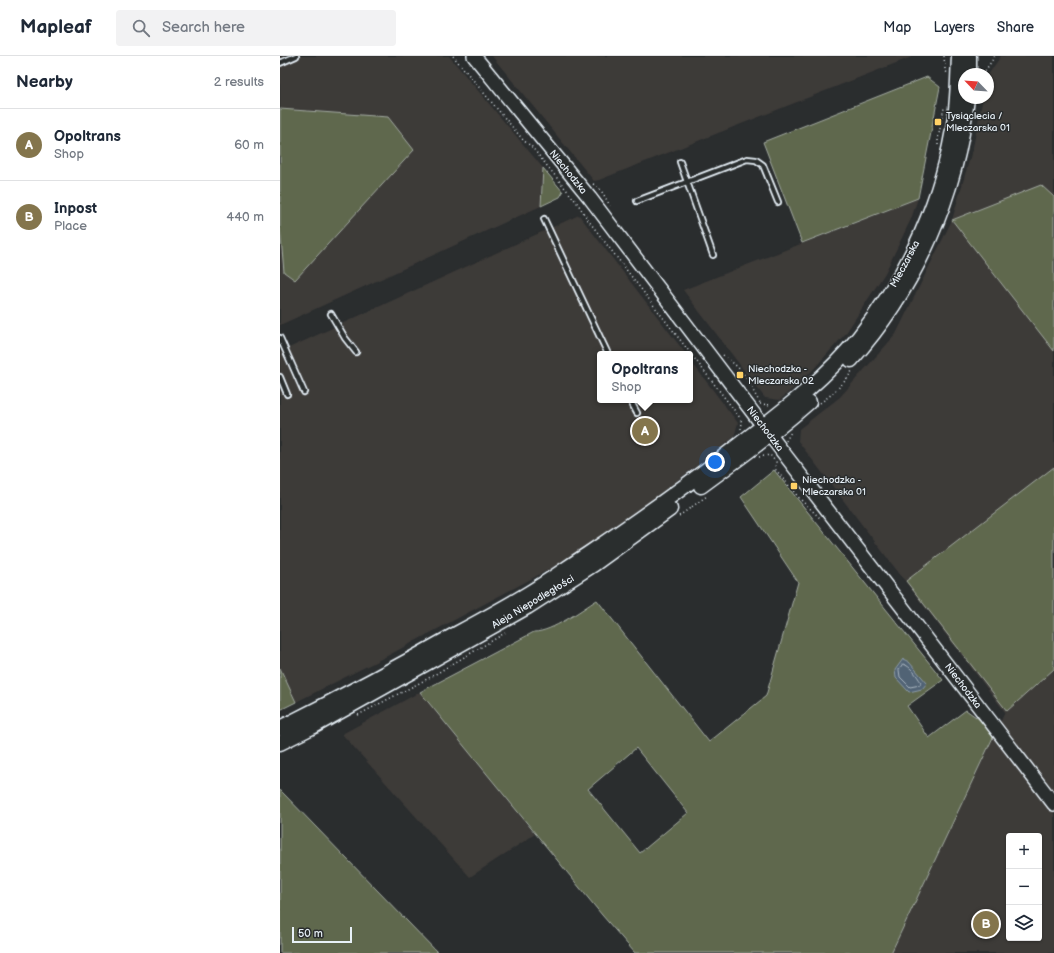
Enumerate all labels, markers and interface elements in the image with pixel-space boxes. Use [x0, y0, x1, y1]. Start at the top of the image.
search box [116, 10, 396, 46]
text: Mapleaf [20, 16, 92, 39]
icon: search [130, 17, 152, 39]
text: Search here [162, 18, 245, 37]
text: Map [883, 19, 911, 36]
text: Layers [933, 19, 975, 36]
text: Share [997, 19, 1034, 36]
north arrow [958, 68, 994, 104]
text: Nearby [16, 72, 73, 92]
text: 2 results [214, 74, 264, 90]
place label: Tysiąclecia / Mleczarska 01 [946, 110, 1010, 134]
marker: Tysiąclecia / Mleczarska 01 [933, 117, 943, 127]
text: Opoltrans [54, 127, 121, 146]
text: A [25, 137, 33, 153]
text: 60 m [234, 137, 264, 153]
text: Shop [54, 146, 84, 162]
street label: Niechodzka [547, 148, 590, 197]
text: Inpost [54, 199, 97, 218]
text: B [24, 209, 34, 225]
text: 440 m [226, 209, 264, 225]
text: Place [54, 218, 87, 234]
street label: Mleczarska [888, 238, 923, 289]
popup [597, 351, 693, 403]
text: Opoltrans [612, 360, 678, 379]
place label: Niechodzka - Mleczarska 02 [748, 363, 814, 387]
marker: Niechodzka - Mleczarska 02 [735, 370, 745, 380]
text: Shop [612, 379, 642, 395]
street label: Niechodzka [744, 404, 786, 454]
pin: A [632, 416, 658, 446]
your location [705, 452, 725, 472]
place label: Niechodzka - Mleczarska 01 [802, 474, 866, 498]
marker: Niechodzka - Mleczarska 01 [789, 481, 799, 491]
street label: Aleja Niepodległości [490, 573, 576, 631]
street label: Niechodzka [942, 661, 984, 711]
map controls [1006, 833, 1042, 941]
button: + [1006, 833, 1042, 869]
button: − [1006, 869, 1042, 905]
button: layers [1006, 905, 1042, 941]
pin: B [973, 909, 999, 939]
scale bar [292, 925, 352, 944]
text: 50 m [298, 927, 323, 940]

